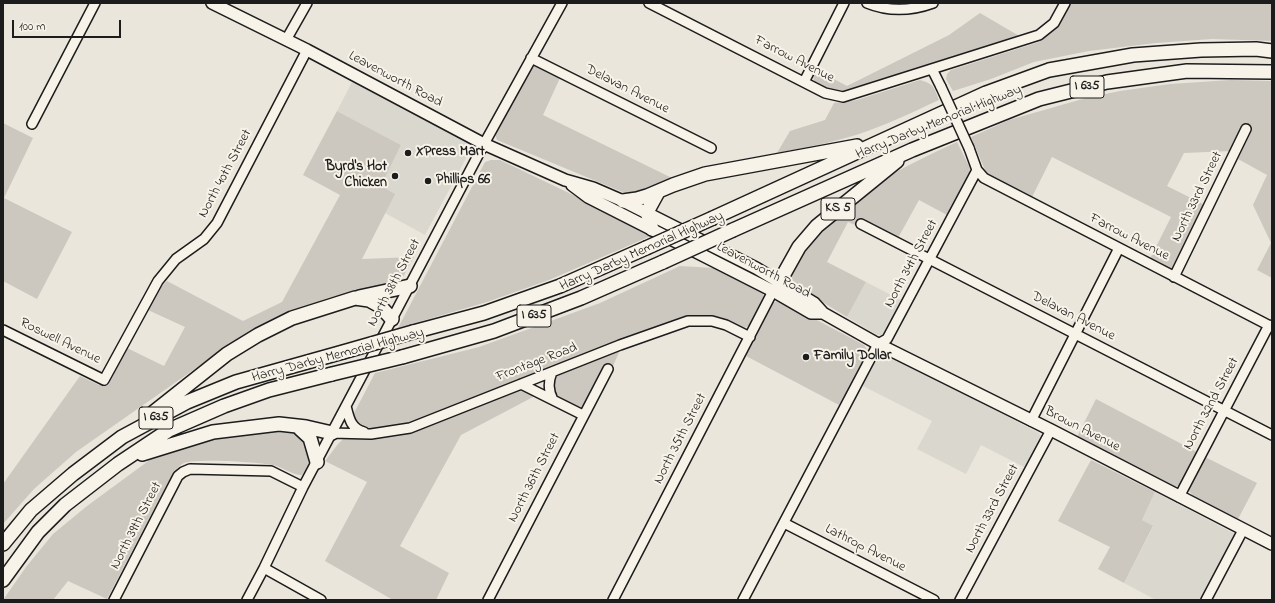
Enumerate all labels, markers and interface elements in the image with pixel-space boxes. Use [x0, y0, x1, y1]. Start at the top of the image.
scale bar [14, 12, 123, 38]
text: 100 m [19, 18, 46, 36]
street label: Farrow Avenue [751, 33, 837, 87]
street label: Leavenworth Road [345, 48, 445, 112]
street label: Delavan Avenue [582, 62, 672, 118]
road number: I 635 [1070, 76, 1104, 98]
street label: Harry Darby Memorial Highway [854, 82, 1024, 164]
street label: North 40th Street [196, 127, 256, 221]
place label: XPress Mart [416, 145, 485, 161]
marker: XPress Mart [403, 148, 413, 158]
street label: North 33rd Street [1169, 149, 1227, 245]
place label: Byrd's Hot Chicken [325, 160, 387, 192]
marker: Byrd's Hot Chicken [390, 171, 400, 181]
place label: Phillips 66 [436, 173, 490, 189]
marker: Phillips 66 [423, 176, 433, 186]
road number: KS 5 [821, 198, 855, 220]
street label: Harry Darby Memorial Highway [558, 208, 726, 296]
street label: Farrow Avenue [1086, 211, 1172, 265]
street label: North 34th Street [882, 217, 942, 311]
street label: North 38th Street [365, 236, 425, 330]
street label: Leavenworth Road [713, 239, 813, 303]
street label: Delavan Avenue [1028, 289, 1118, 345]
road number: I 635 [517, 305, 551, 327]
street label: Roswell Avenue [17, 315, 103, 369]
street label: Harry Darby Memorial Highway [250, 325, 426, 387]
street label: Frontage Road [494, 340, 580, 386]
place label: Family Dollar [814, 349, 891, 365]
marker: Family Dollar [801, 352, 811, 362]
street label: North 32nd Street [1181, 355, 1243, 453]
street label: North 35th Street [651, 391, 711, 487]
street label: Brown Avenue [1041, 404, 1123, 456]
road number: I 635 [139, 407, 173, 429]
street label: North 36th Street [505, 431, 565, 525]
street label: North 33rd Street [962, 462, 1024, 556]
street label: North 39th Street [108, 479, 166, 573]
street label: Lathrop Avenue [822, 521, 908, 577]

